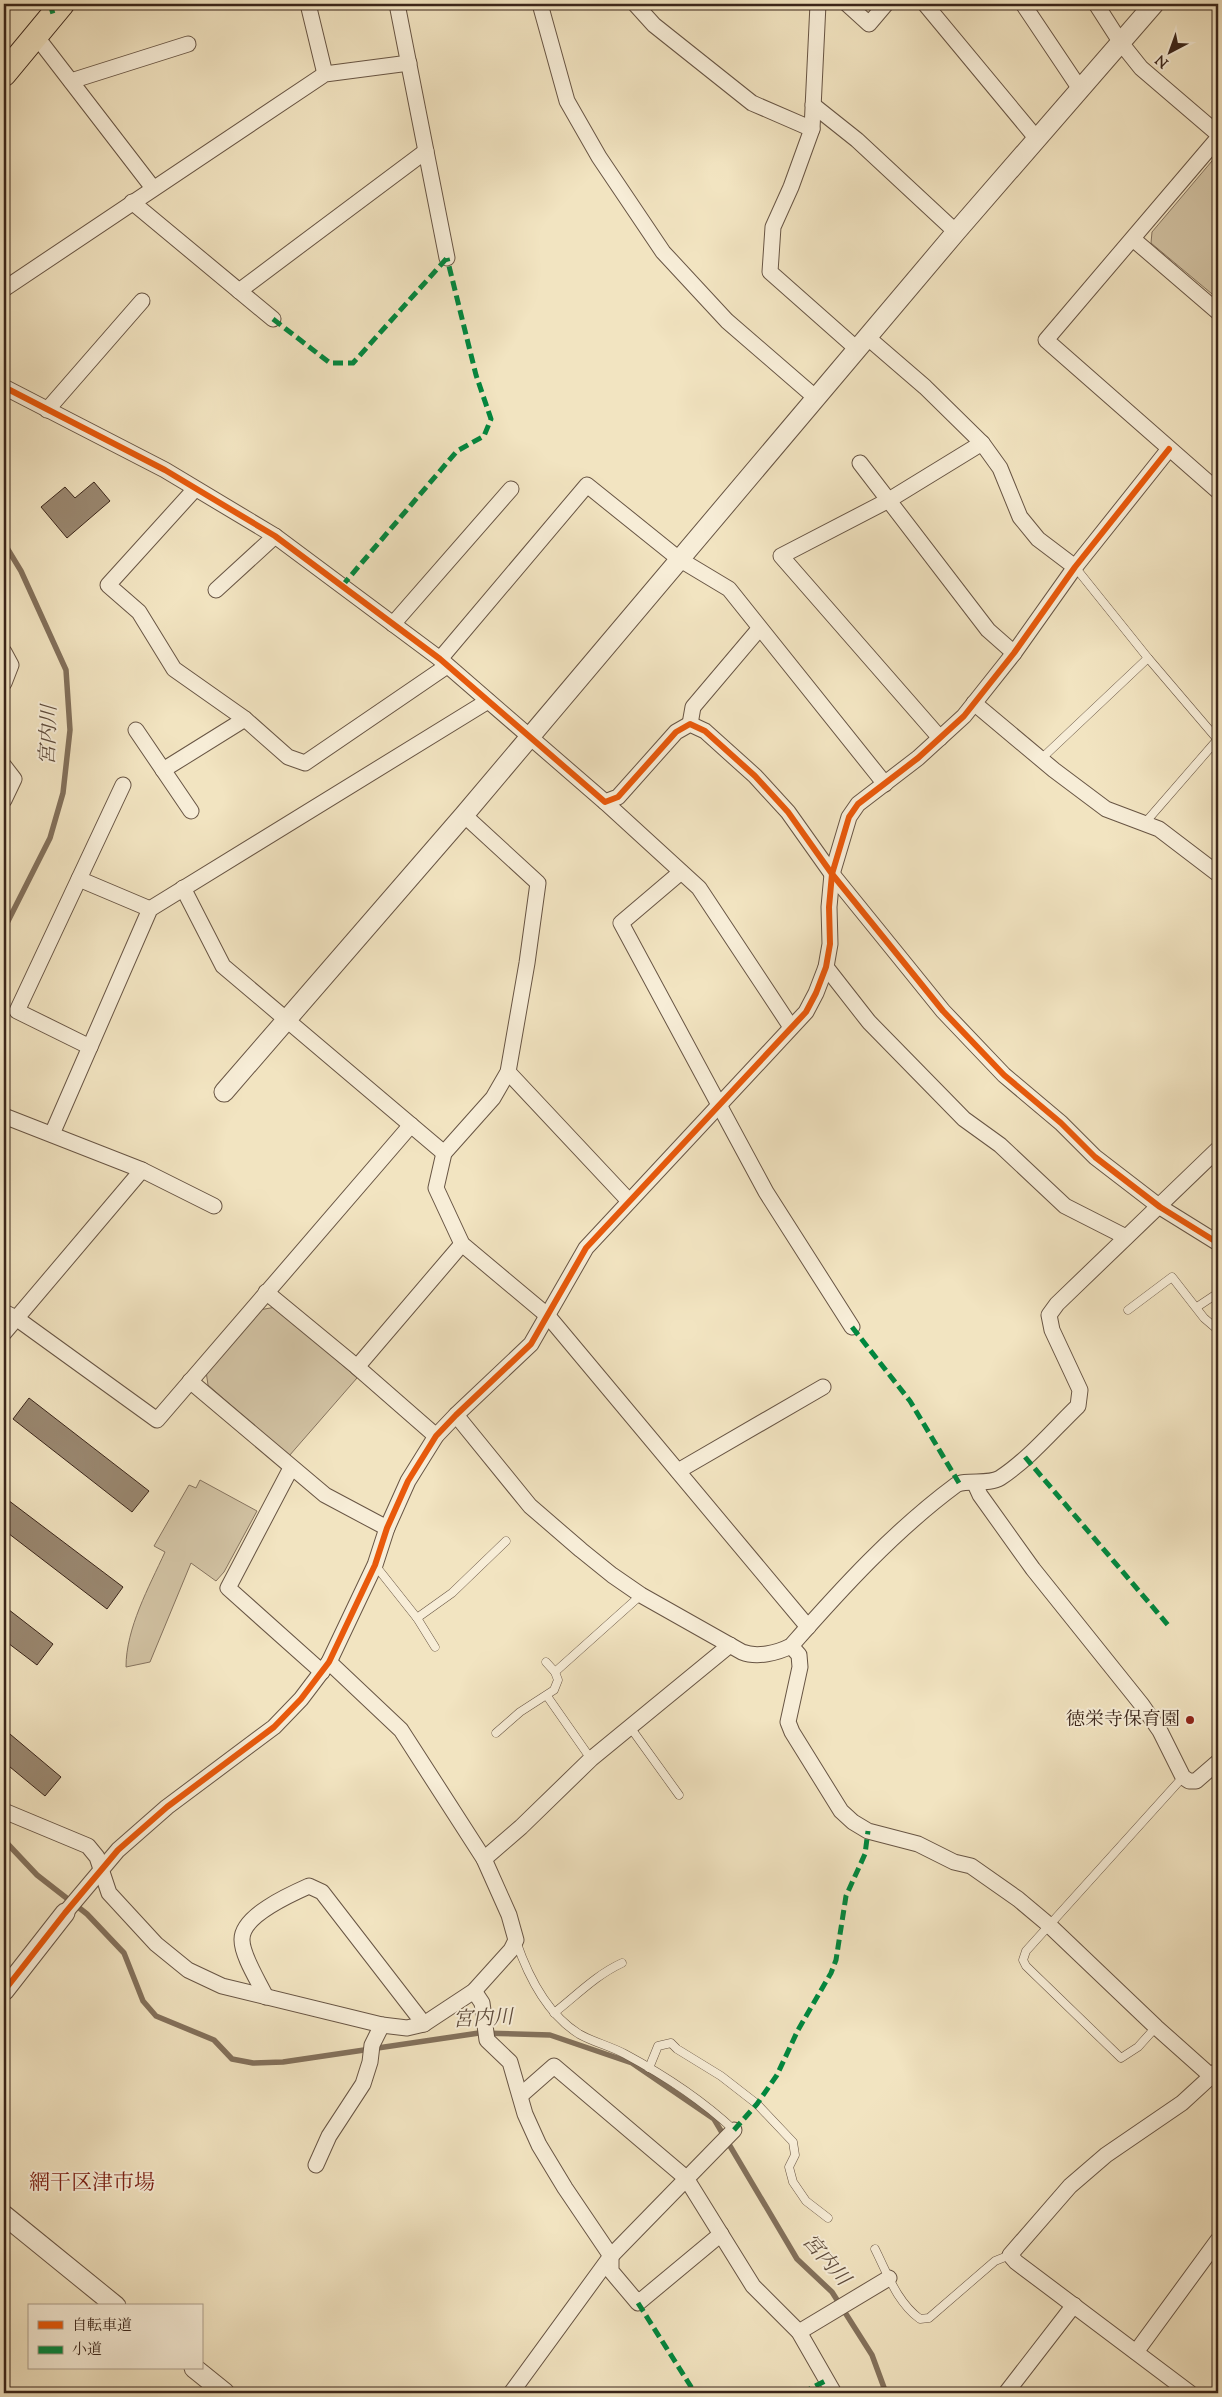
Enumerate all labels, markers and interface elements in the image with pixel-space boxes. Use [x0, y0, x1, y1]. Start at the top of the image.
north arrow [1144, 28, 1194, 78]
text: N [1152, 49, 1174, 72]
water label: 宮内川 [34, 703, 66, 765]
place label: 徳栄寺保育園 [1066, 1707, 1180, 1734]
marker: 徳栄寺保育園 [1184, 1714, 1196, 1726]
water label: 宮内川 [452, 2004, 516, 2036]
district label: 網干区津市場 [29, 2169, 155, 2199]
water label: 宮内川 [794, 2229, 857, 2295]
legend [28, 2304, 202, 2370]
text: 自転車道 [72, 2316, 132, 2337]
text: 小道 [72, 2340, 102, 2361]

